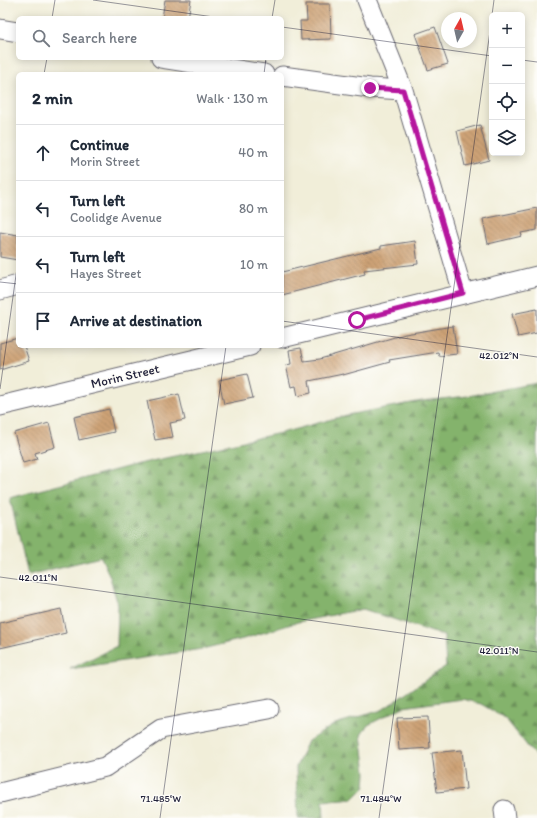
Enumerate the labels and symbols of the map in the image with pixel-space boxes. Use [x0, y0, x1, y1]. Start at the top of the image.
north arrow [441, 12, 477, 48]
route end [361, 79, 379, 97]
route start [348, 311, 366, 329]
text: 42.012°N [479, 349, 519, 362]
street label: Morin Street [89, 361, 161, 391]
text: 42.011°N [19, 571, 58, 584]
text: 42.011°N [480, 644, 519, 657]
text: 71.485°W [141, 792, 182, 805]
text: 71.484°W [360, 792, 402, 805]

